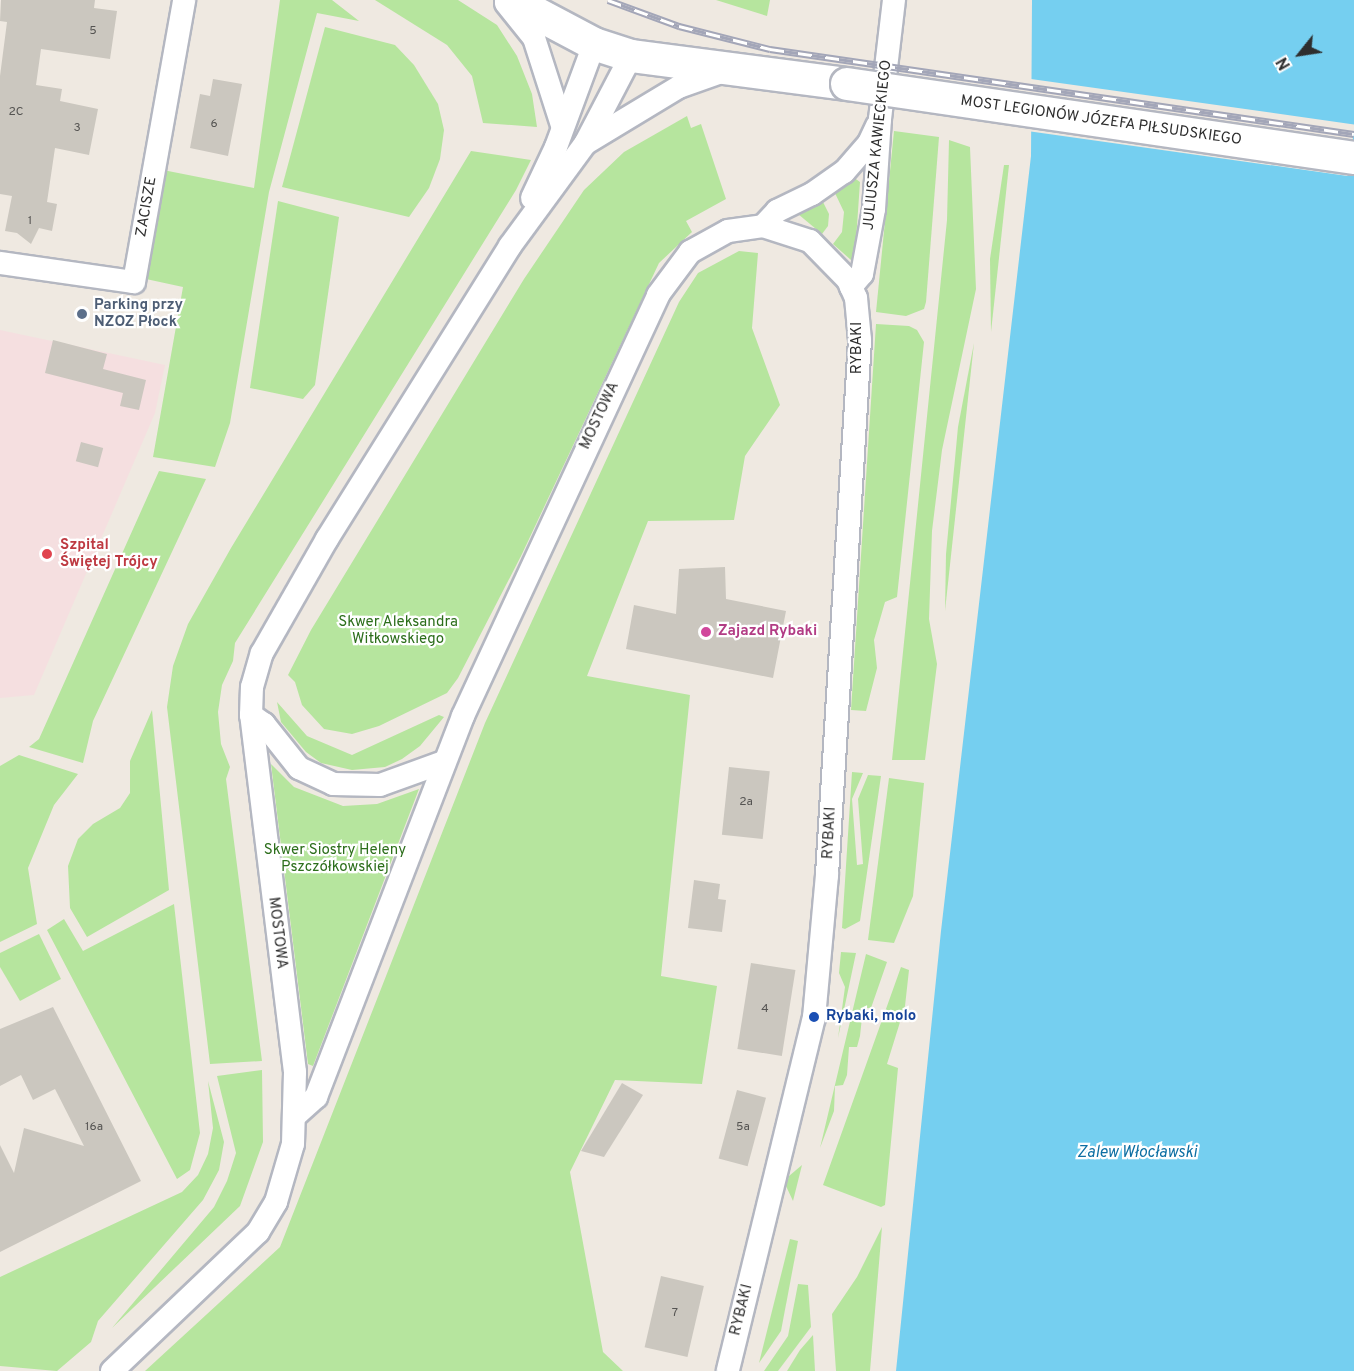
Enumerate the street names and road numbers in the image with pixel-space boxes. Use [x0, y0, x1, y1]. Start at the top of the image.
street label: JULIUSZA KAWIECKIEGO [860, 59, 896, 231]
street label: MOST LEGIONÓW JÓZEFA PIŁSUDSKIEGO [958, 92, 1244, 150]
street label: ZACISZE [133, 176, 161, 238]
street label: RYBAKI [849, 322, 867, 374]
street label: MOSTOWA [577, 379, 623, 453]
street label: RYBAKI [820, 806, 840, 860]
street label: MOSTOWA [264, 896, 290, 970]
street label: RYBAKI [727, 1282, 757, 1338]

